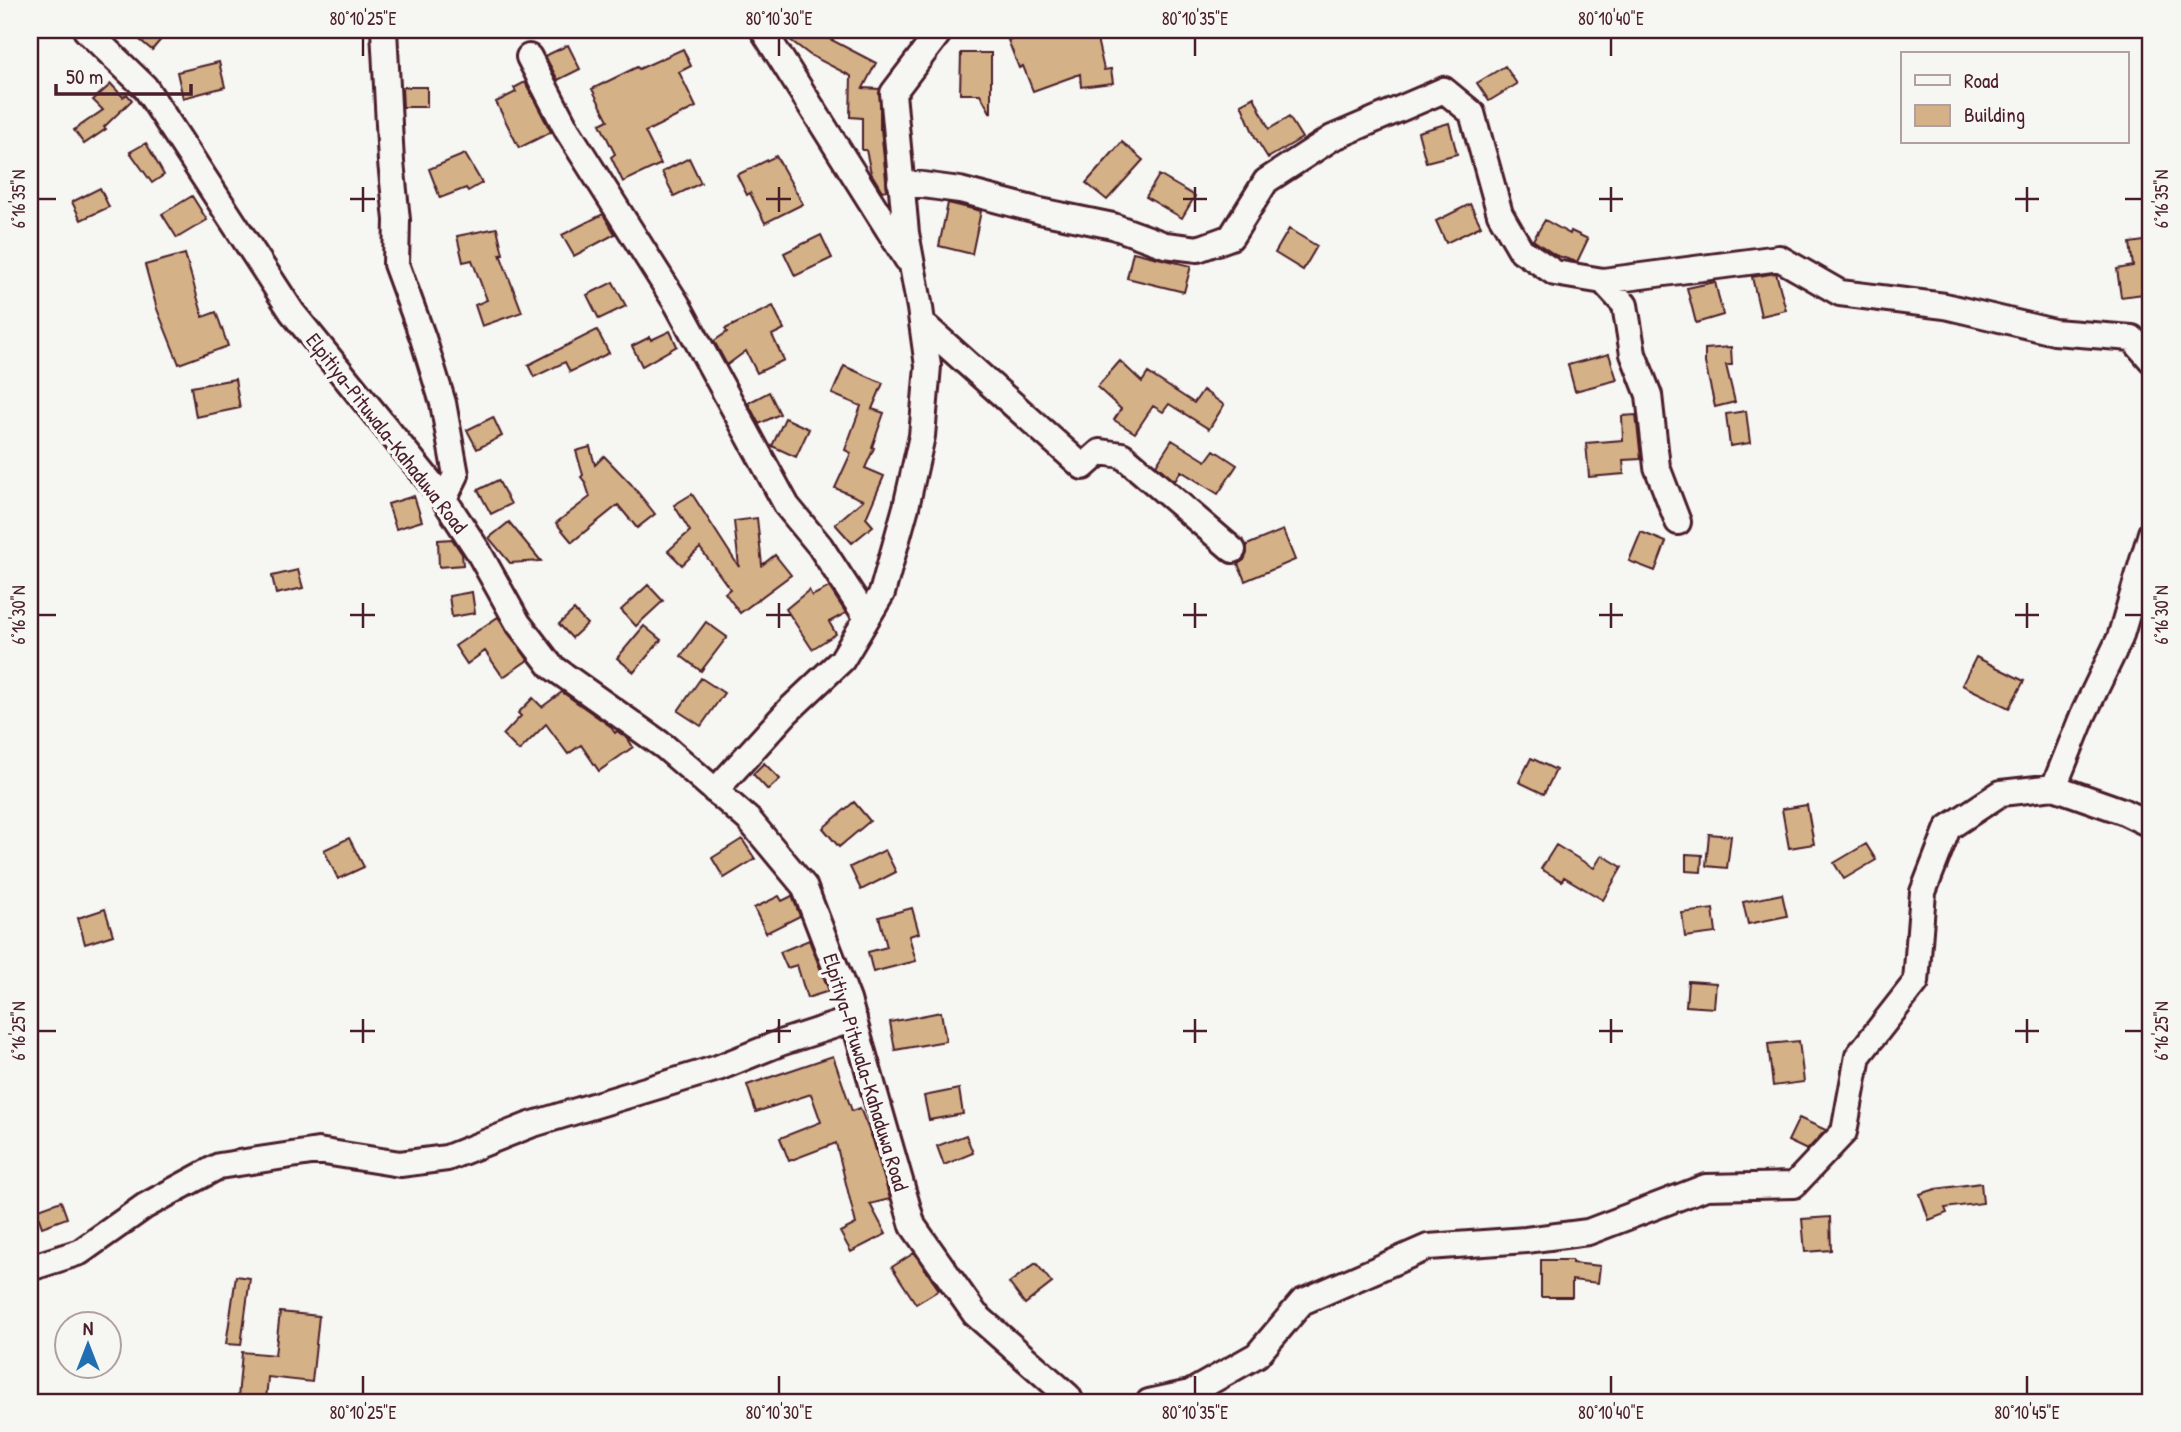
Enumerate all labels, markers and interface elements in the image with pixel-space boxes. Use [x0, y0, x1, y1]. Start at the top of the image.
text: 80°10'25"E [329, 6, 397, 31]
text: 80°10'30"E [745, 6, 813, 31]
text: 80°10'35"E [1162, 6, 1228, 31]
text: 80°10'40"E [1578, 6, 1644, 31]
scale bar [56, 52, 191, 96]
legend [1901, 52, 2128, 144]
text: 50 m [66, 62, 103, 91]
text: Road [1964, 66, 1998, 95]
text: Building [1964, 100, 2025, 129]
text: 6°16'35"N [6, 170, 31, 228]
text: 6°16'35"N [2149, 170, 2174, 228]
street label: Elpitiya-Pituwala-Kahaduwa Road [300, 327, 474, 539]
text: 6°16'30"N [6, 585, 31, 645]
text: 6°16'30"N [2149, 585, 2174, 645]
street label: Elpitiya-Pituwala-Kahaduwa Road [816, 950, 916, 1194]
text: 6°16'25"N [6, 1001, 31, 1061]
text: 6°16'25"N [2149, 1001, 2174, 1061]
north arrow [52, 1310, 122, 1380]
text: N [83, 1315, 93, 1341]
text: 80°10'25"E [329, 1400, 397, 1425]
text: 80°10'30"E [745, 1400, 813, 1425]
text: 80°10'35"E [1162, 1400, 1228, 1425]
text: 80°10'40"E [1578, 1400, 1644, 1425]
text: 80°10'45"E [1994, 1400, 2060, 1425]

